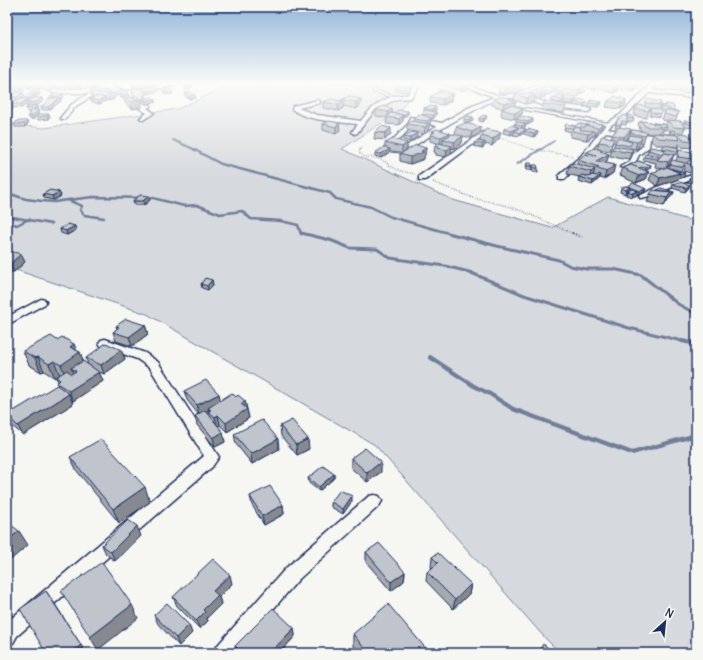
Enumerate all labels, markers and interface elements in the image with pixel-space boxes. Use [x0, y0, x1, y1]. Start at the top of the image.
north arrow [645, 602, 685, 642]
text: N [663, 605, 676, 621]

